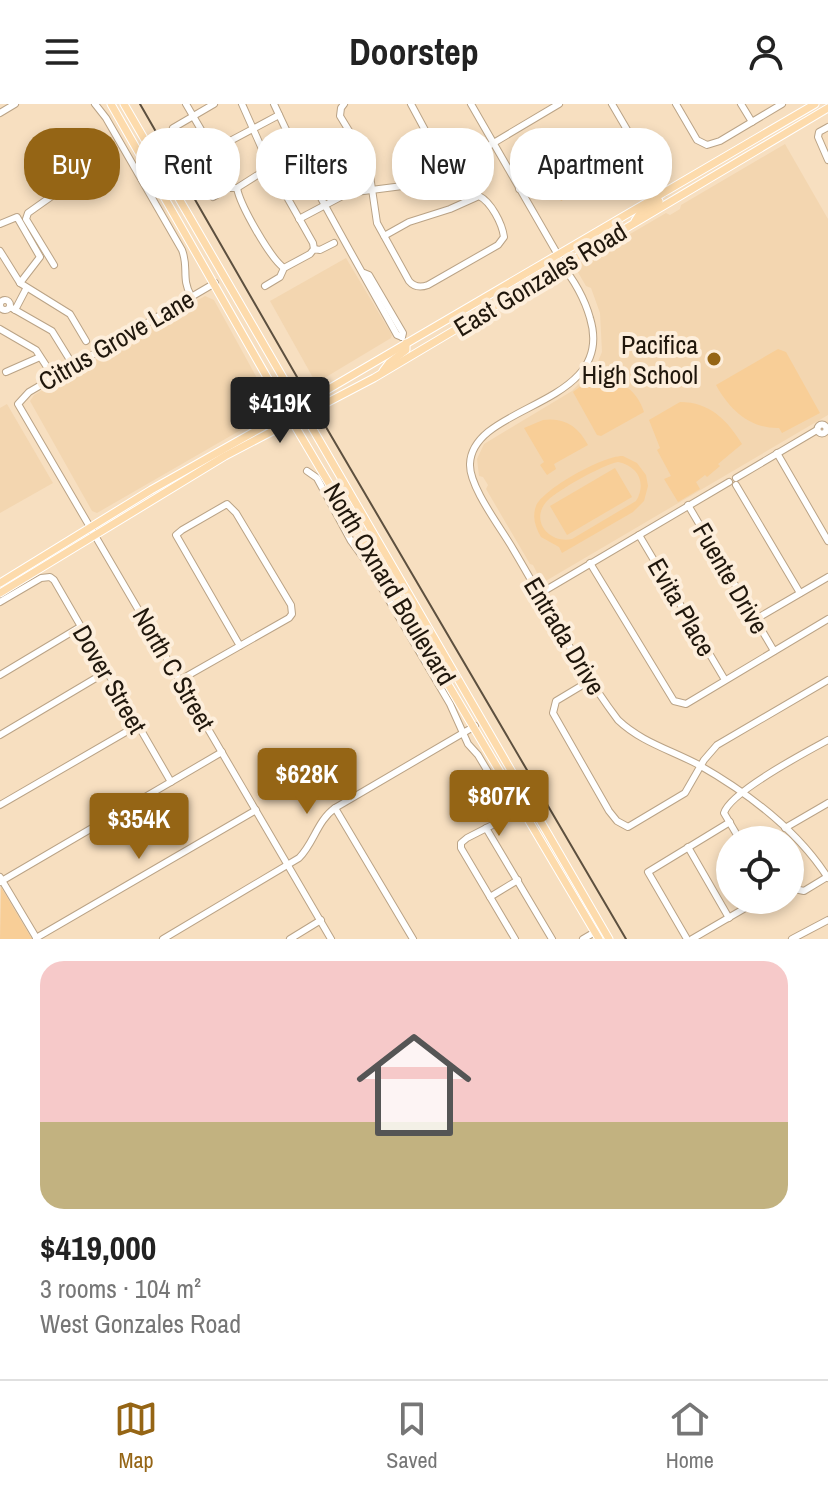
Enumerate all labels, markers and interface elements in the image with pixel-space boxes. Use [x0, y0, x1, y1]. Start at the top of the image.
text: Doorstep [349, 28, 479, 76]
icon: menu [40, 30, 84, 74]
icon: person [744, 30, 788, 74]
chip: Buy [24, 128, 120, 200]
chip: Rent [136, 128, 240, 200]
chip: Filters [256, 128, 376, 200]
chip: New [392, 128, 494, 200]
chip: Apartment [510, 128, 672, 200]
street label: East Gonzales Road [447, 214, 633, 344]
street label: Citrus Grove Lane [32, 281, 200, 399]
place label: Pacifica High School [582, 327, 698, 392]
marker: Pacifica High School [705, 350, 723, 368]
pin: $419K [224, 377, 336, 445]
text: $419K [249, 385, 311, 420]
street label: North Oxnard Boulevard [316, 476, 464, 692]
street label: Fuente Drive [685, 516, 777, 640]
street label: Evita Place [640, 552, 724, 662]
street label: Entrada Drive [516, 571, 614, 701]
street label: North C Street [125, 601, 223, 737]
street label: Dover Street [65, 618, 155, 740]
pin: $628K [251, 748, 363, 816]
text: $628K [276, 756, 338, 791]
pin: $807K [443, 770, 555, 838]
text: $807K [468, 778, 530, 813]
pin: $354K [83, 793, 195, 861]
text: $354K [108, 801, 170, 836]
map controls [716, 826, 804, 914]
button: locate [716, 826, 804, 914]
icon: home [342, 1013, 486, 1157]
text: $419,000 [40, 1225, 156, 1271]
text: 3 rooms · 104 m² [40, 1271, 201, 1306]
text: West Gonzales Road [40, 1306, 241, 1341]
tab: Map [114, 1397, 158, 1475]
tab: Saved [386, 1397, 438, 1475]
tab: Home [666, 1397, 714, 1475]

